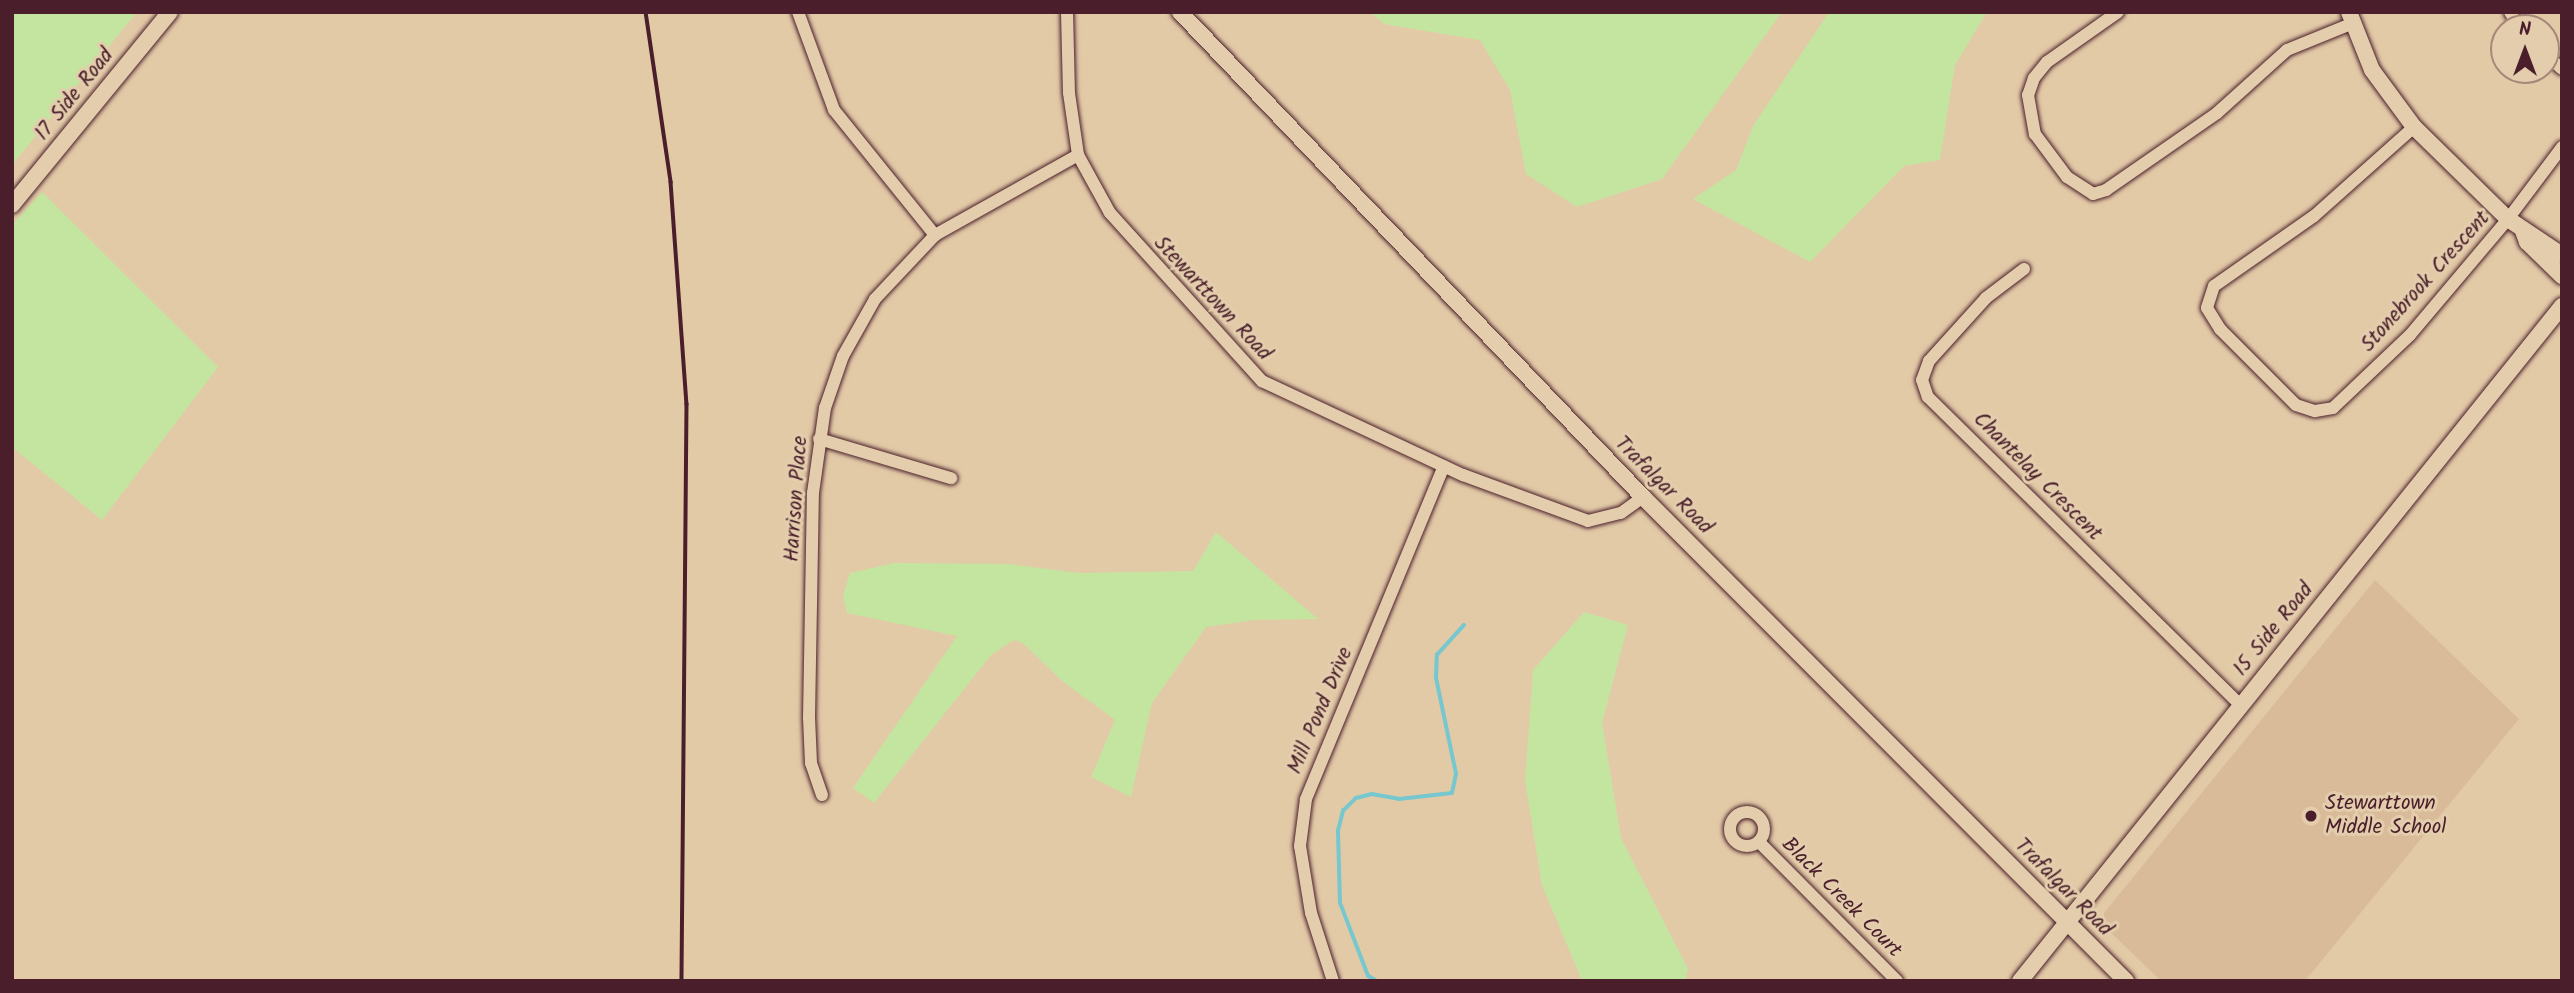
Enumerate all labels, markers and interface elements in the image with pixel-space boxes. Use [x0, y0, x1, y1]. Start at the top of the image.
north arrow [2490, 14, 2560, 84]
text: N [2519, 15, 2531, 45]
street label: 17 Side Road [30, 44, 120, 146]
street label: Stonebrook Crescent [2356, 206, 2496, 358]
street label: Stewarttown Road [1148, 231, 1276, 367]
street label: Chantelay Crescent [1967, 407, 2107, 547]
street label: Trafalgar Road [1609, 432, 1717, 540]
street label: Harrison Place [780, 435, 814, 563]
street label: 15 Side Road [2229, 578, 2319, 682]
street label: Mill Pond Drive [1283, 644, 1359, 778]
place label: Stewarttown Middle School [2325, 791, 2446, 841]
marker: Stewarttown Middle School [2303, 808, 2319, 824]
street label: Black Creek Court [1776, 833, 1906, 963]
street label: Trafalgar Road [2009, 834, 2117, 942]

